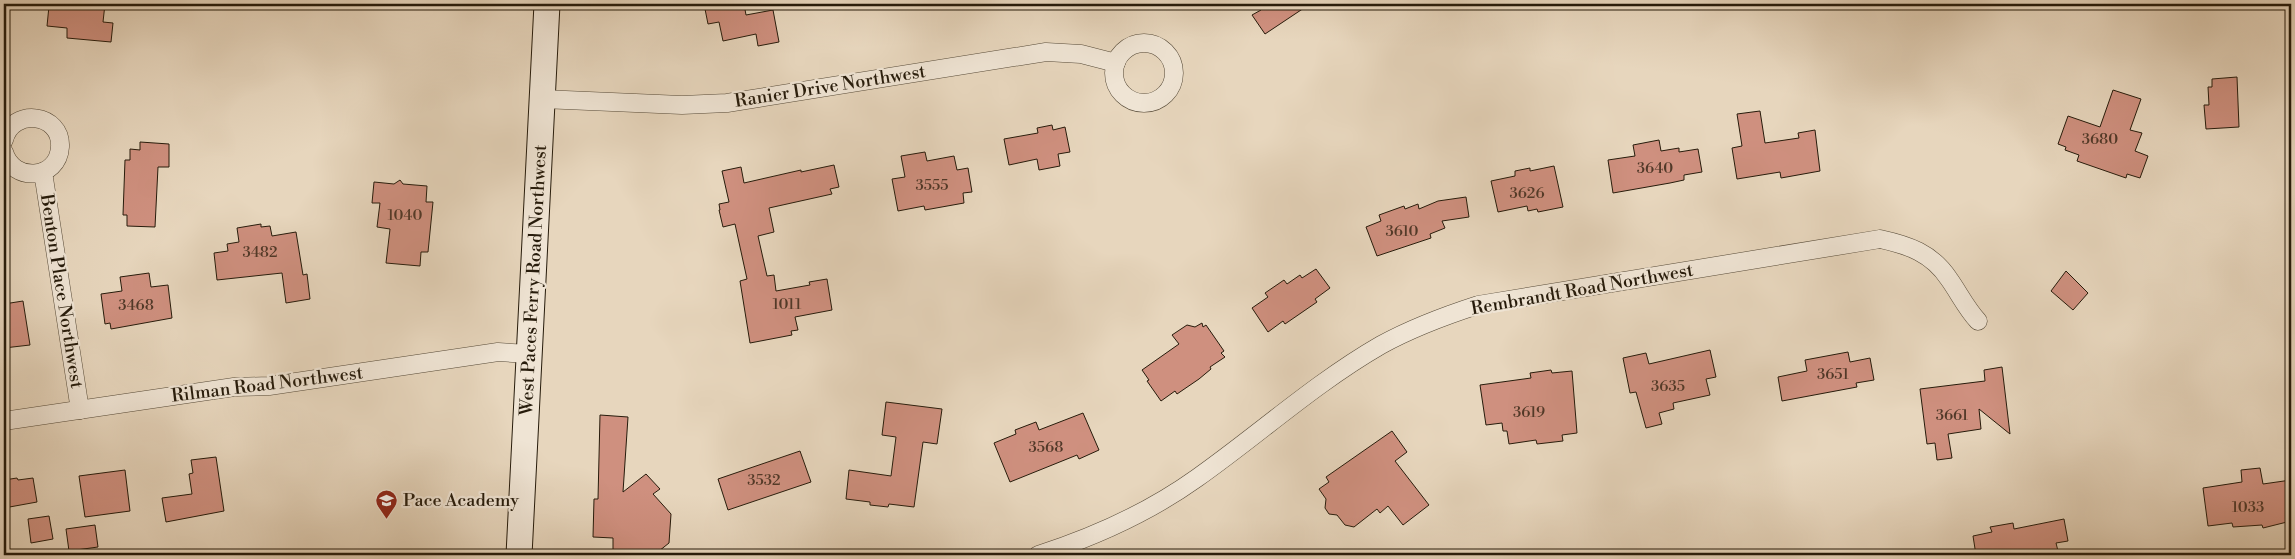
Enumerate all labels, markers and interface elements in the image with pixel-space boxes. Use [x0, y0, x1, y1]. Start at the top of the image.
street label: Ranier Drive Northwest [733, 60, 928, 113]
house number: 3680 [2082, 130, 2118, 149]
street label: West Paces Ferry Road Northwest [515, 143, 552, 417]
house number: 3640 [1637, 159, 1673, 178]
house number: 3555 [915, 176, 949, 195]
house number: 3626 [1509, 184, 1545, 203]
street label: Benton Place Northwest [35, 191, 88, 390]
house number: 1040 [388, 206, 422, 225]
house number: 3610 [1386, 222, 1418, 241]
house number: 3482 [242, 243, 278, 262]
street label: Rembrandt Road Northwest [1469, 258, 1696, 320]
house number: 1011 [773, 295, 802, 314]
house number: 3468 [118, 296, 154, 315]
street label: Rilman Road Northwest [170, 361, 365, 408]
house number: 3651 [1817, 365, 1850, 384]
house number: 3635 [1651, 377, 1685, 396]
house number: 3619 [1513, 403, 1545, 422]
house number: 3661 [1936, 406, 1969, 425]
house number: 3568 [1029, 438, 1063, 457]
house number: 3532 [747, 471, 781, 490]
school or university icon: Pace Academy [375, 488, 399, 519]
place label: Pace Academy [403, 489, 519, 512]
house number: 1033 [2232, 498, 2264, 517]

